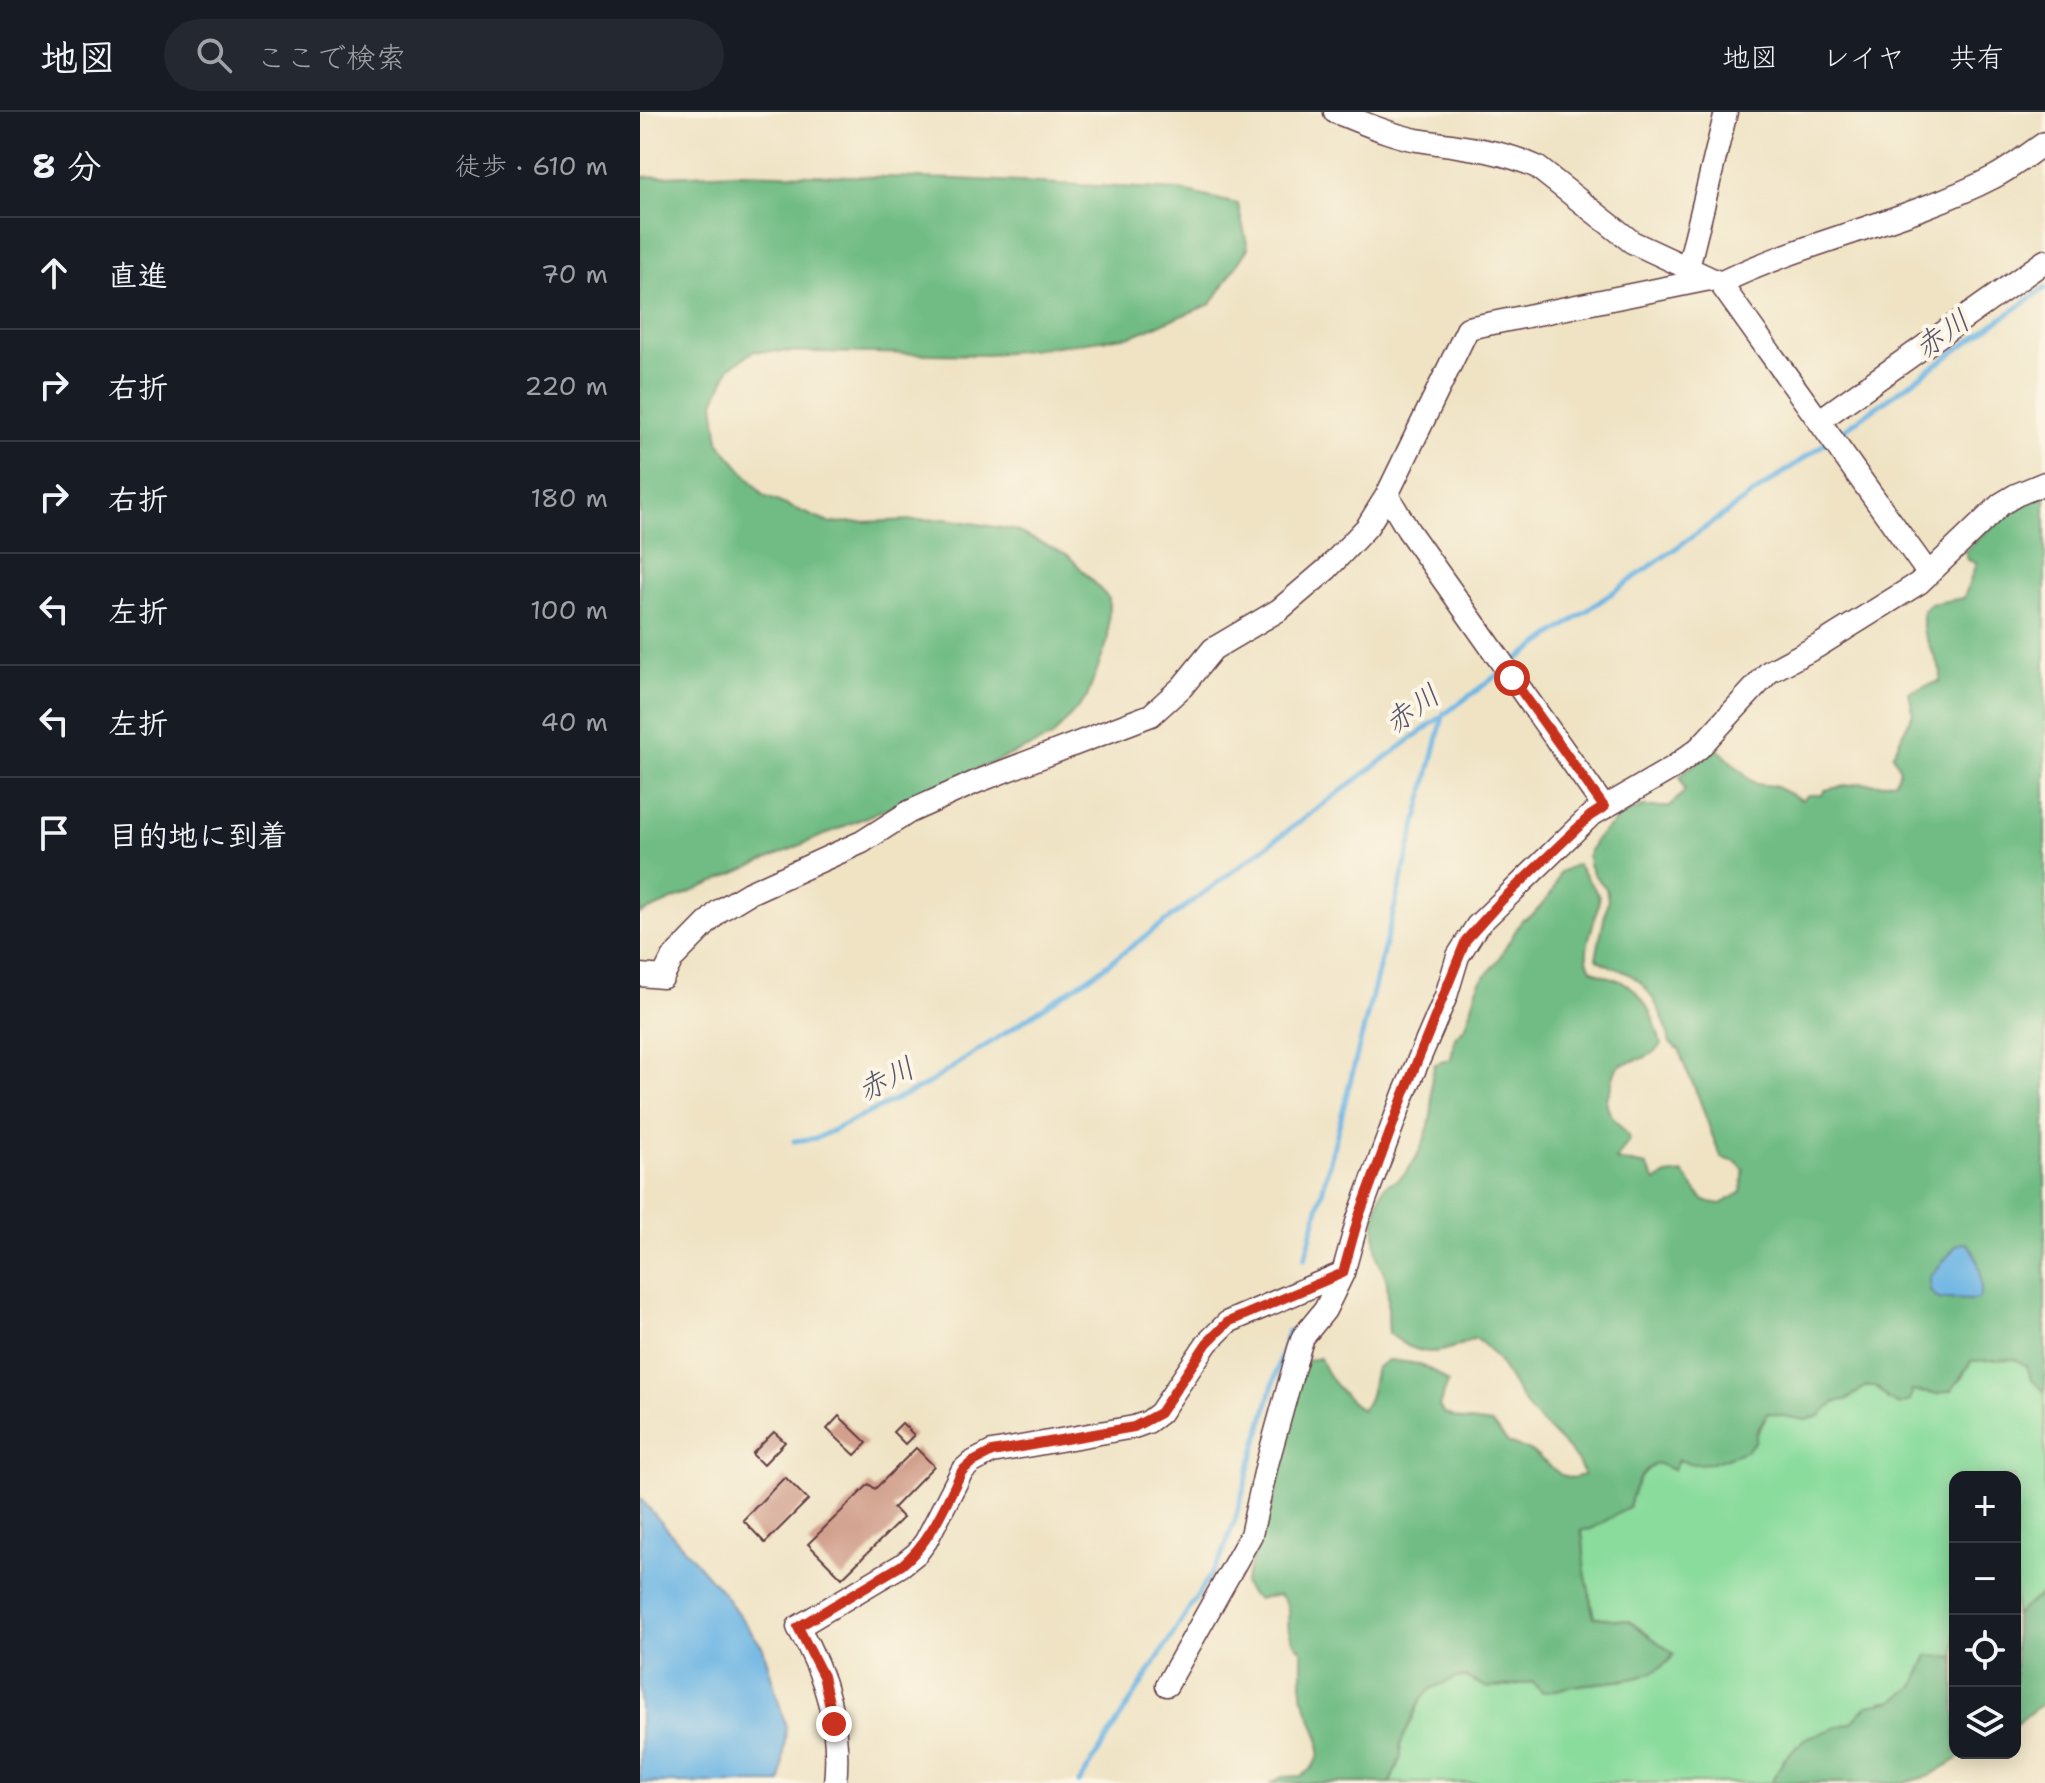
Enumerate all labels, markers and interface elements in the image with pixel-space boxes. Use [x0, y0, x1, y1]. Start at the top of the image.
search box [164, 19, 724, 91]
text: 地図 [40, 32, 116, 83]
icon: search [192, 33, 236, 77]
text: ここで検索 [256, 37, 406, 78]
text: 地図 [1722, 38, 1778, 76]
text: レイヤ [1822, 38, 1905, 76]
text: 共有 [1949, 38, 2005, 76]
text: 8 分 [32, 143, 102, 189]
text: 徒歩 · 610 m [455, 148, 608, 183]
icon: ahead [32, 251, 76, 295]
text: 直進 [108, 255, 168, 296]
text: 70 m [541, 256, 608, 291]
water label: 赤川 [1905, 300, 1978, 368]
icon: right [32, 363, 76, 407]
text: 右折 [108, 367, 168, 408]
text: 220 m [524, 368, 608, 403]
icon: right [32, 475, 76, 519]
text: 右折 [108, 479, 168, 520]
text: 180 m [530, 480, 608, 515]
icon: left [32, 587, 76, 631]
text: 左折 [108, 591, 168, 632]
text: 100 m [530, 592, 608, 627]
route start [1494, 660, 1530, 696]
water label: 赤川 [1375, 674, 1448, 743]
icon: left [32, 699, 76, 743]
text: 左折 [108, 703, 168, 744]
text: 40 m [541, 704, 608, 739]
icon: arrive [32, 811, 76, 855]
text: 目的地に到着 [108, 815, 288, 856]
water label: 赤川 [850, 1047, 922, 1110]
map controls [1949, 1471, 2021, 1759]
button: + [1949, 1471, 2021, 1543]
button: − [1949, 1543, 2021, 1615]
button: locate [1949, 1615, 2021, 1687]
button: layers [1949, 1687, 2021, 1759]
route end [816, 1706, 852, 1742]

